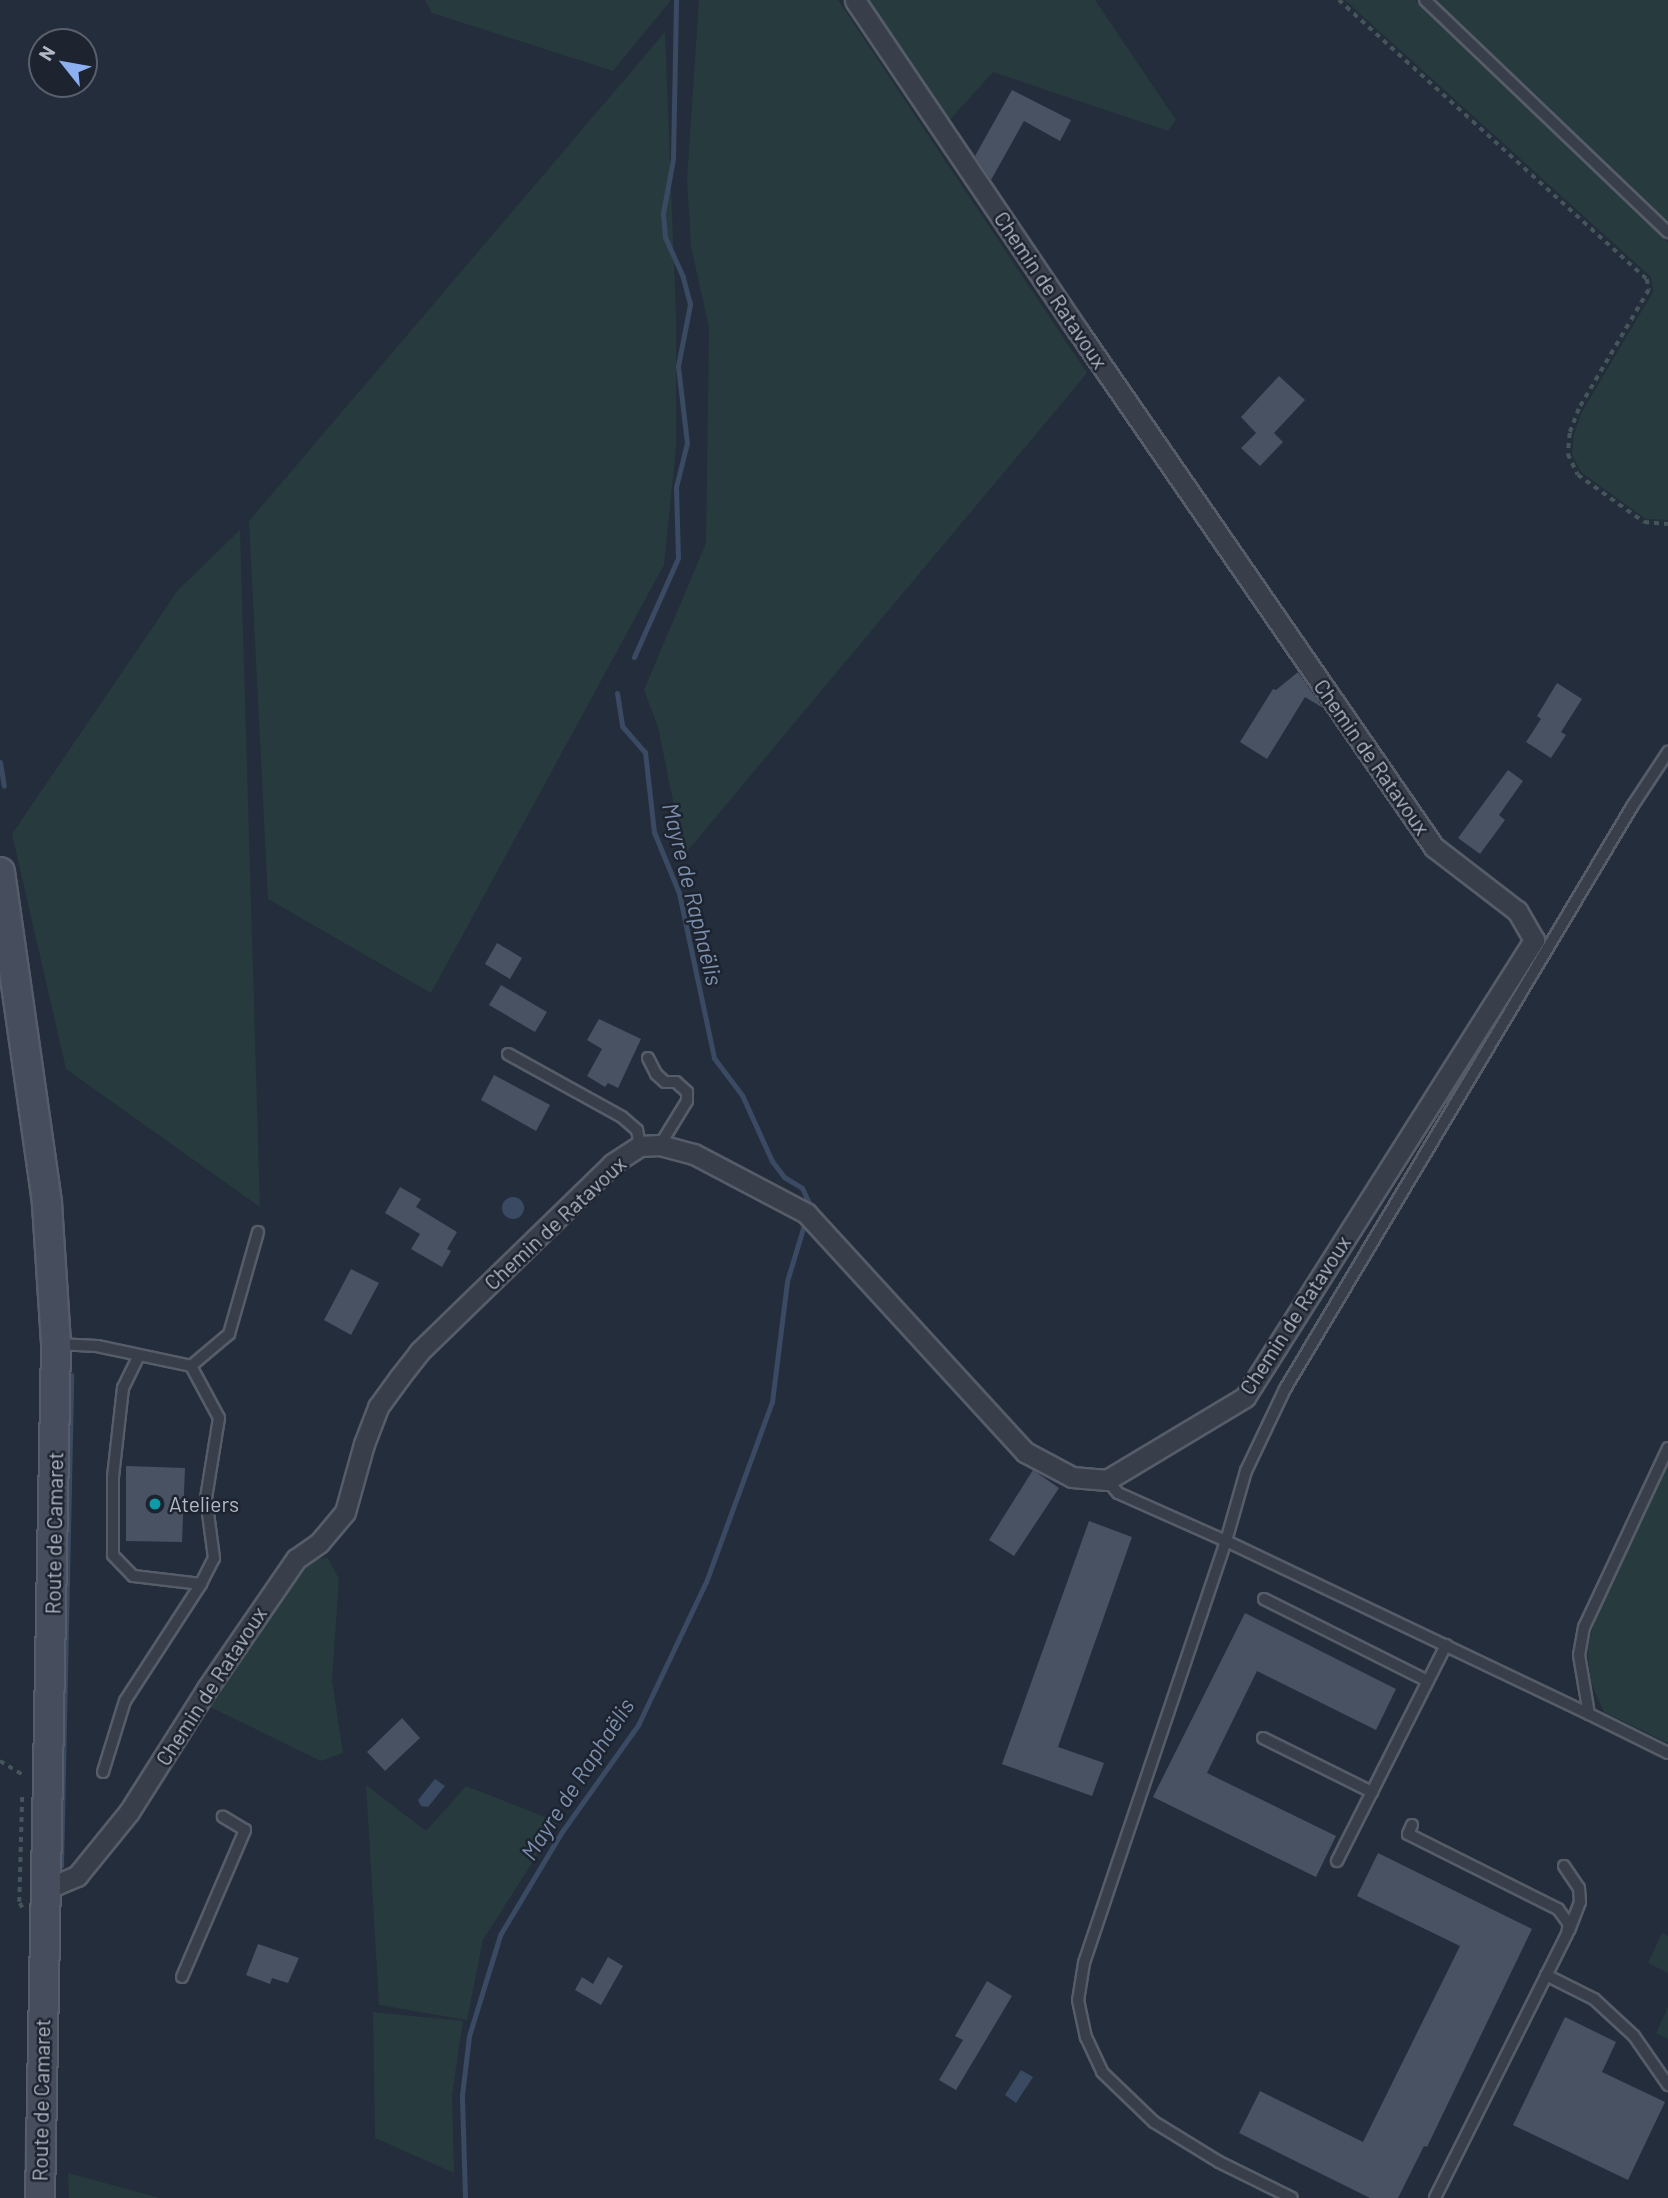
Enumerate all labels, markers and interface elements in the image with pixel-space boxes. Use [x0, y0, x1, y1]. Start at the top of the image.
north arrow [28, 28, 98, 98]
text: N [33, 42, 59, 64]
street label: Chemin de Ratavoux [989, 207, 1113, 373]
street label: Chemin de Ratavoux [1309, 674, 1435, 840]
water label: Mayre de Raphaëlis [657, 800, 729, 988]
street label: Chemin de Ratavoux [479, 1151, 631, 1295]
street label: Chemin de Ratavoux [1234, 1231, 1356, 1399]
street label: Route de Camaret [40, 1451, 68, 1615]
place label: Ateliers [169, 1491, 239, 1517]
marker: Ateliers [147, 1496, 163, 1512]
street label: Chemin de Ratavoux [150, 1602, 272, 1770]
water label: Mayre de Raphaëlis [514, 1693, 640, 1865]
street label: Route de Camaret [27, 2018, 55, 2182]

